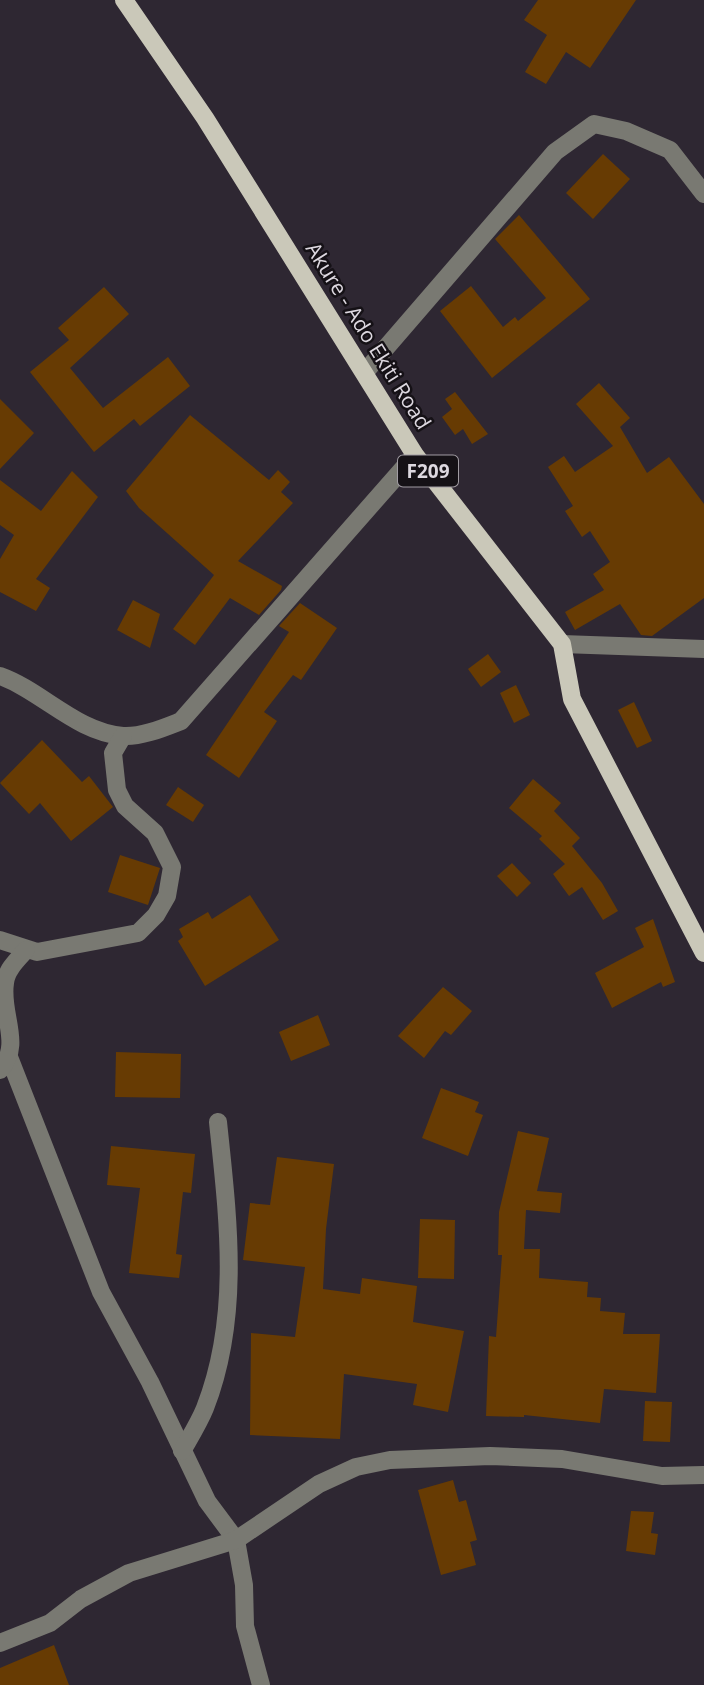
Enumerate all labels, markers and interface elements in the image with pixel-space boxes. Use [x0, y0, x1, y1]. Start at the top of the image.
street label: Akure - Ado Ekiti Road [300, 237, 438, 434]
road number: F209 [398, 456, 458, 486]

